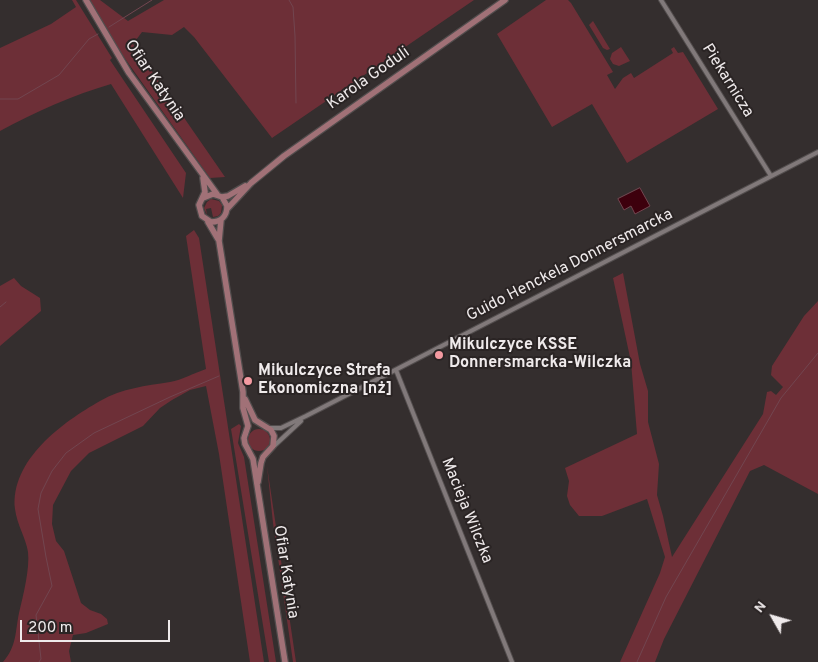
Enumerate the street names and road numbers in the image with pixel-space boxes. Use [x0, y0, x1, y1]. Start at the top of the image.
street label: Ofiar Katynia [120, 37, 188, 125]
street label: Piekarnicza [697, 41, 757, 121]
street label: Karola Goduli [324, 43, 414, 115]
street label: Guido Henckela Donnersmarcka [464, 205, 676, 327]
street label: Macieja Wilczka [436, 455, 496, 567]
street label: Ofiar Katynia [268, 524, 302, 620]

